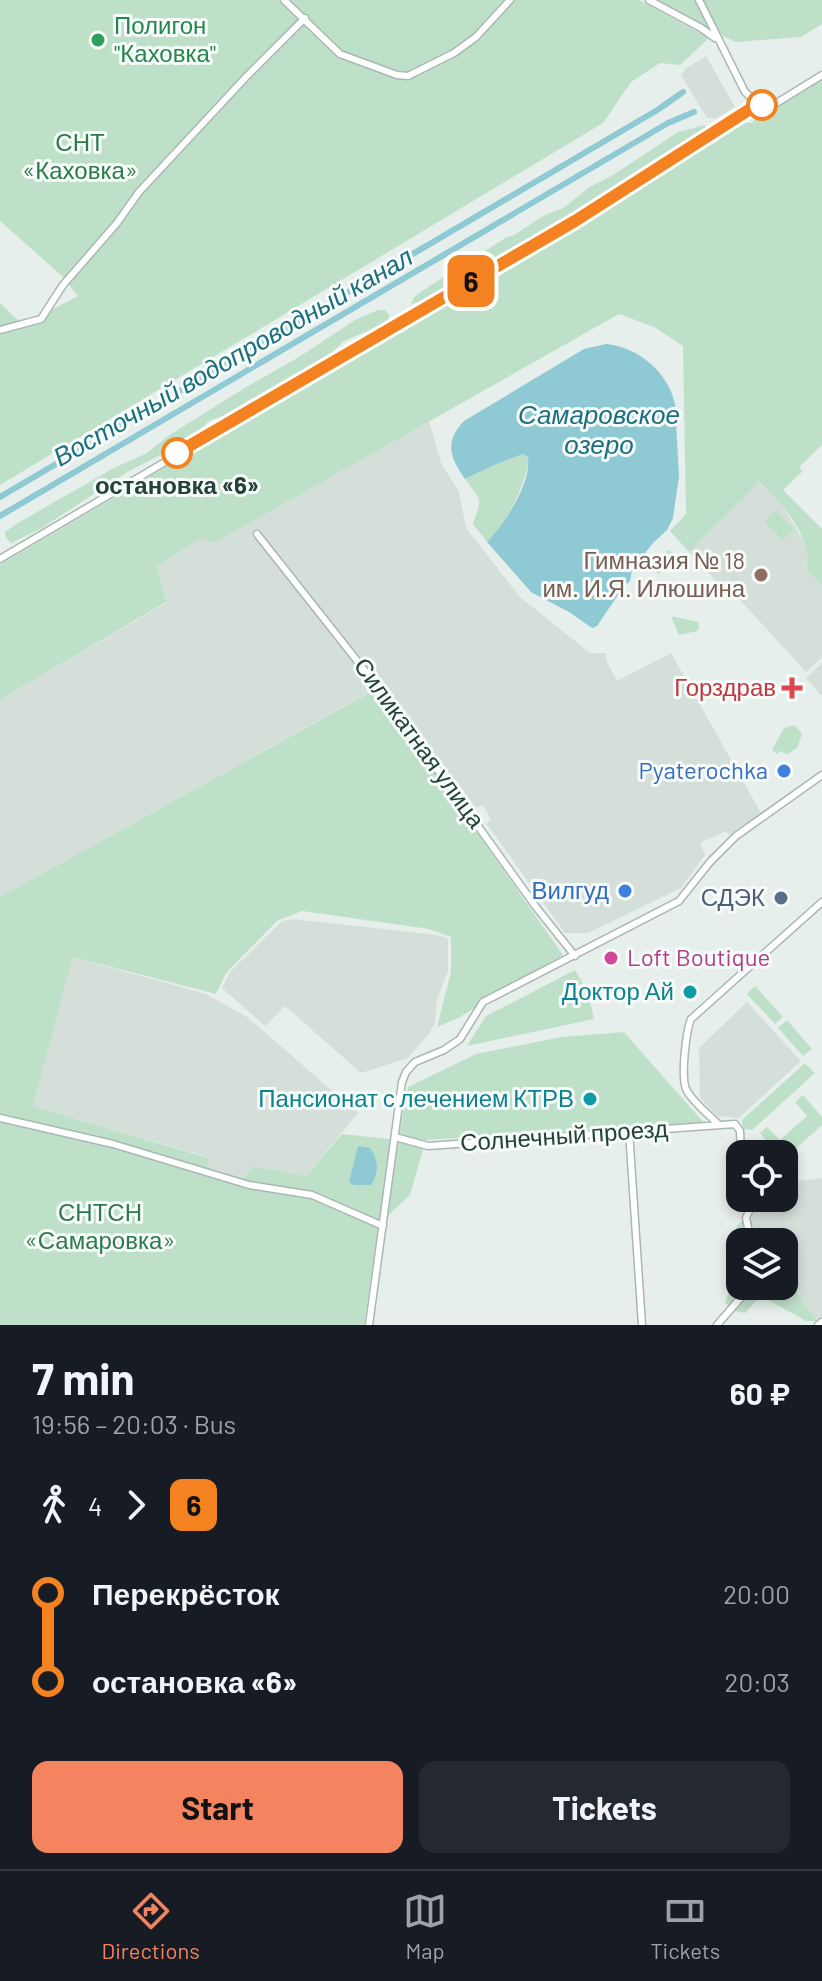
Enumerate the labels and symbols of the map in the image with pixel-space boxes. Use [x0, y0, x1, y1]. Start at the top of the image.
place label: Полигон "Каховка" [114, 10, 216, 67]
marker: Полигон "Каховка" [89, 31, 107, 49]
unlabelled marker [747, 90, 777, 120]
park label: СНТ «Каховка» [22, 127, 138, 184]
water label: Восточный водопроводный канал [47, 240, 418, 472]
line badge: 6 [445, 255, 497, 307]
water label: Самаровское озеро [518, 398, 680, 459]
marker: остановка «6» [162, 438, 192, 468]
place label: остановка «6» [95, 470, 259, 499]
place label: Гимназия № 18 им. И.Я. Илюшина [542, 545, 746, 602]
marker: Гимназия № 18 им. И.Я. Илюшина [752, 566, 770, 584]
street label: Силикатная улица [349, 651, 492, 833]
place label: Горздрав [674, 672, 776, 701]
marker: Горздрав [783, 679, 801, 697]
place label: Pyaterochka [638, 755, 768, 784]
marker: Pyaterochka [775, 762, 793, 780]
place label: Вилгуд [532, 875, 609, 904]
marker: Вилгуд [616, 882, 634, 900]
place label: СДЭК [701, 882, 765, 911]
marker: СДЭК [772, 889, 790, 907]
place label: Loft Boutique [627, 942, 770, 971]
marker: Loft Boutique [602, 949, 620, 967]
place label: Доктор Ай [562, 976, 674, 1005]
marker: Доктор Ай [681, 983, 699, 1001]
place label: Пансионат с лечением КТРВ [258, 1083, 574, 1112]
marker: Пансионат с лечением КТРВ [581, 1090, 599, 1108]
street label: Солнечный проезд [459, 1113, 669, 1156]
park label: СНТСН «Самаровка» [25, 1197, 175, 1254]

